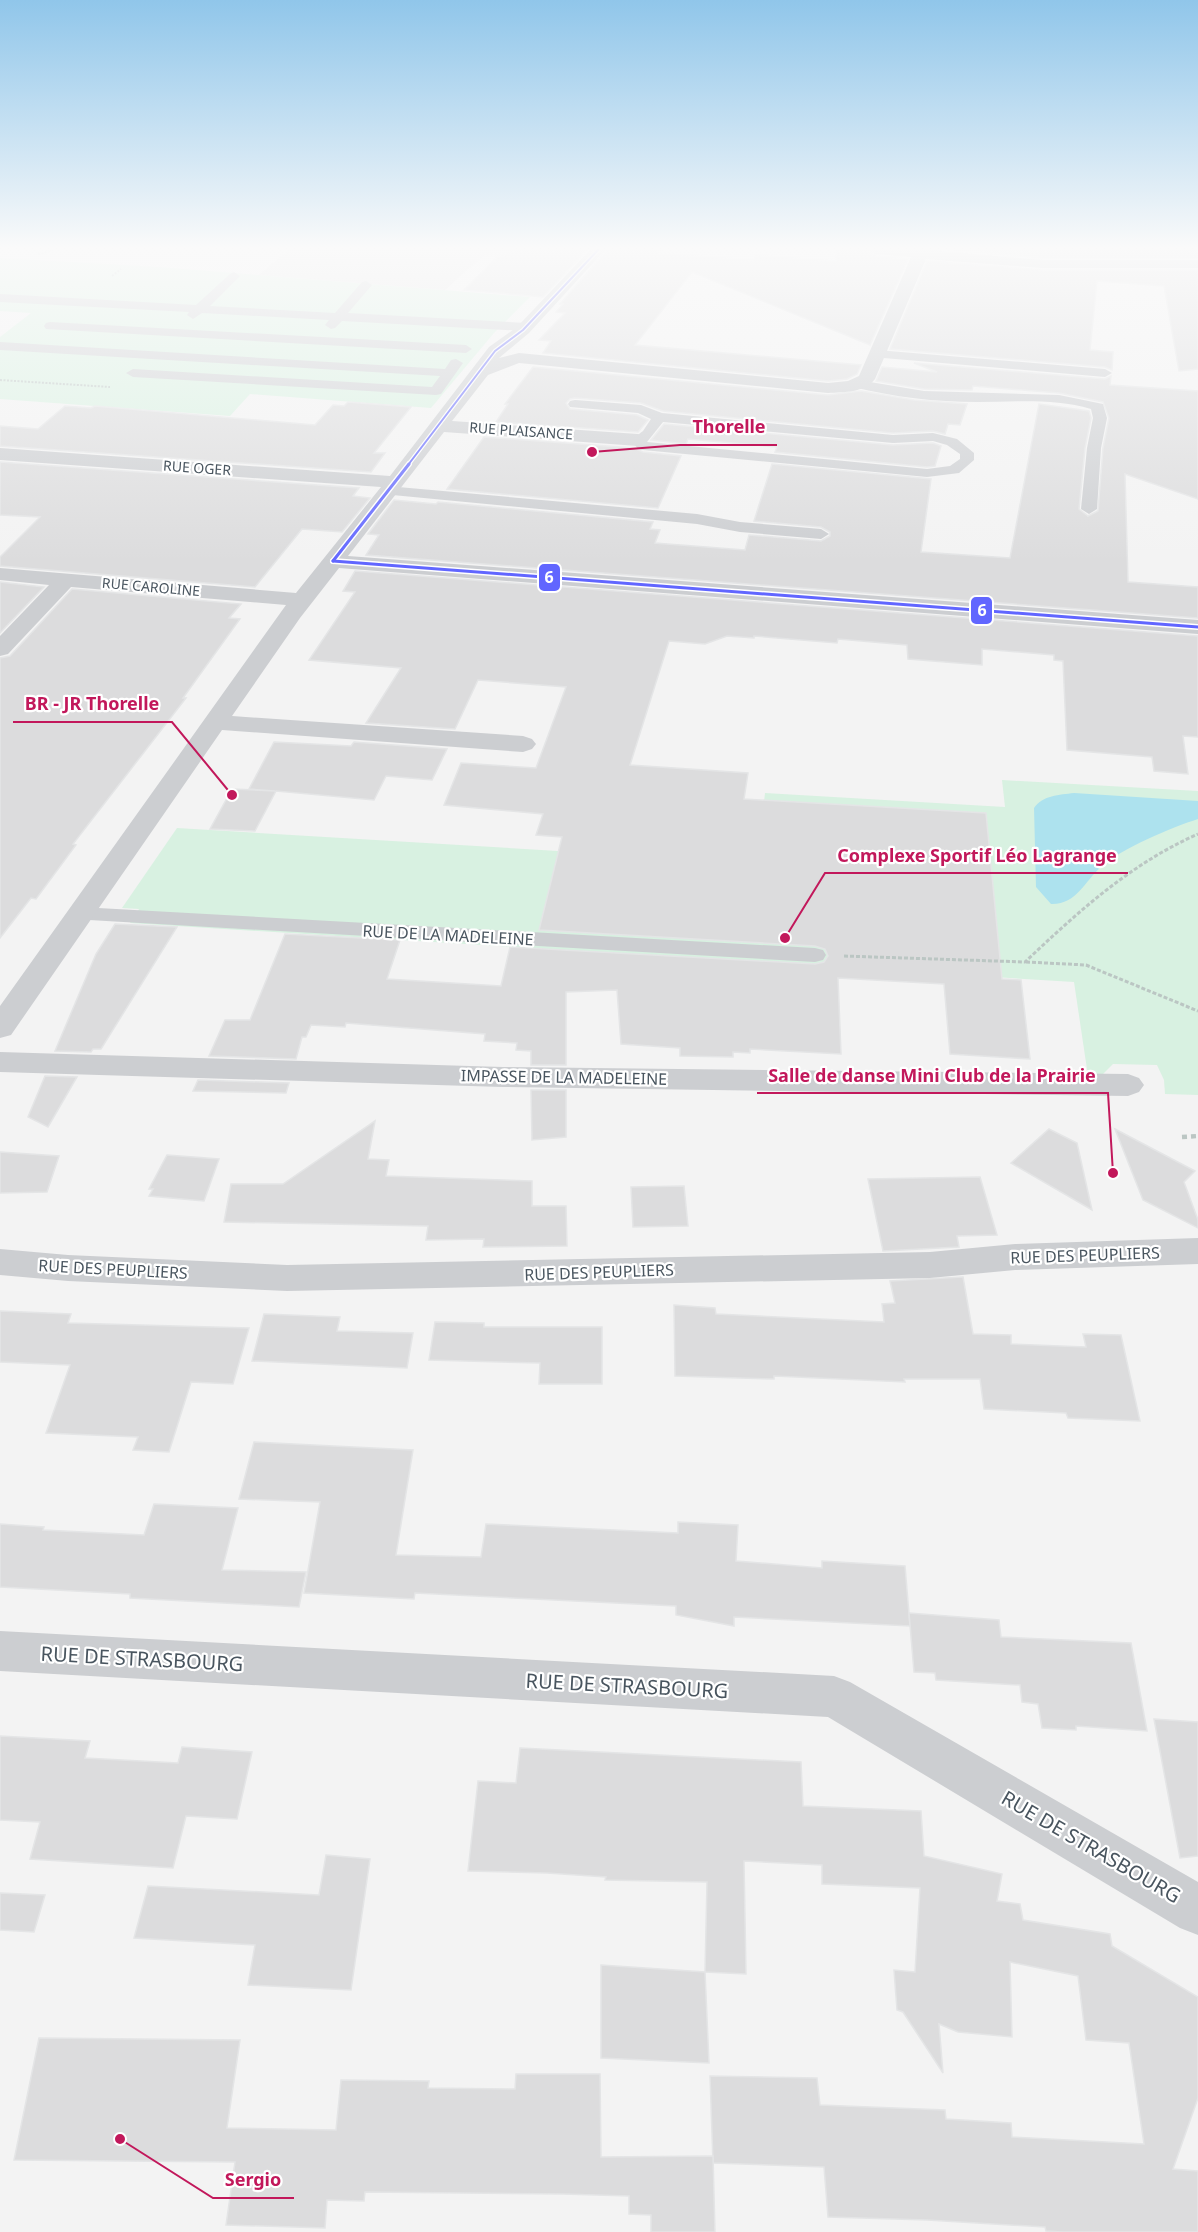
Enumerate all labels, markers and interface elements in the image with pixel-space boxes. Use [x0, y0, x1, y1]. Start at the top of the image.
callout: Thorelle [680, 409, 777, 445]
text: Thorelle [692, 414, 766, 438]
street label: RUE PLAISANCE [469, 417, 573, 444]
street label: RUE OGER [162, 456, 232, 479]
line badge: 6 [538, 563, 561, 592]
text: 6 [544, 566, 554, 588]
street label: RUE CAROLINE [101, 573, 201, 600]
line badge: 6 [970, 596, 993, 625]
text: 6 [977, 599, 987, 621]
callout: BR - JR Thorelle [13, 686, 172, 722]
text: BR - JR Thorelle [25, 691, 159, 715]
callout: Complexe Sportif Léo Lagrange [825, 837, 1128, 873]
text: Complexe Sportif Léo Lagrange [837, 843, 1117, 867]
street label: RUE DE LA MADELEINE [362, 920, 534, 950]
callout: Salle de danse Mini Club de la Prairie [757, 1057, 1108, 1093]
text: Salle de danse Mini Club de la Prairie [768, 1063, 1096, 1087]
street label: IMPASSE DE LA MADELEINE [461, 1064, 667, 1090]
street label: RUE DES PEUPLIERS [1010, 1241, 1160, 1269]
street label: RUE DES PEUPLIERS [38, 1254, 188, 1284]
street label: RUE DES PEUPLIERS [524, 1258, 674, 1286]
street label: RUE DE STRASBOURG [40, 1640, 244, 1677]
street label: RUE DE STRASBOURG [525, 1667, 729, 1704]
street label: RUE DE STRASBOURG [997, 1784, 1186, 1909]
callout: Sergio [213, 2162, 294, 2198]
text: Sergio [225, 2167, 281, 2191]

